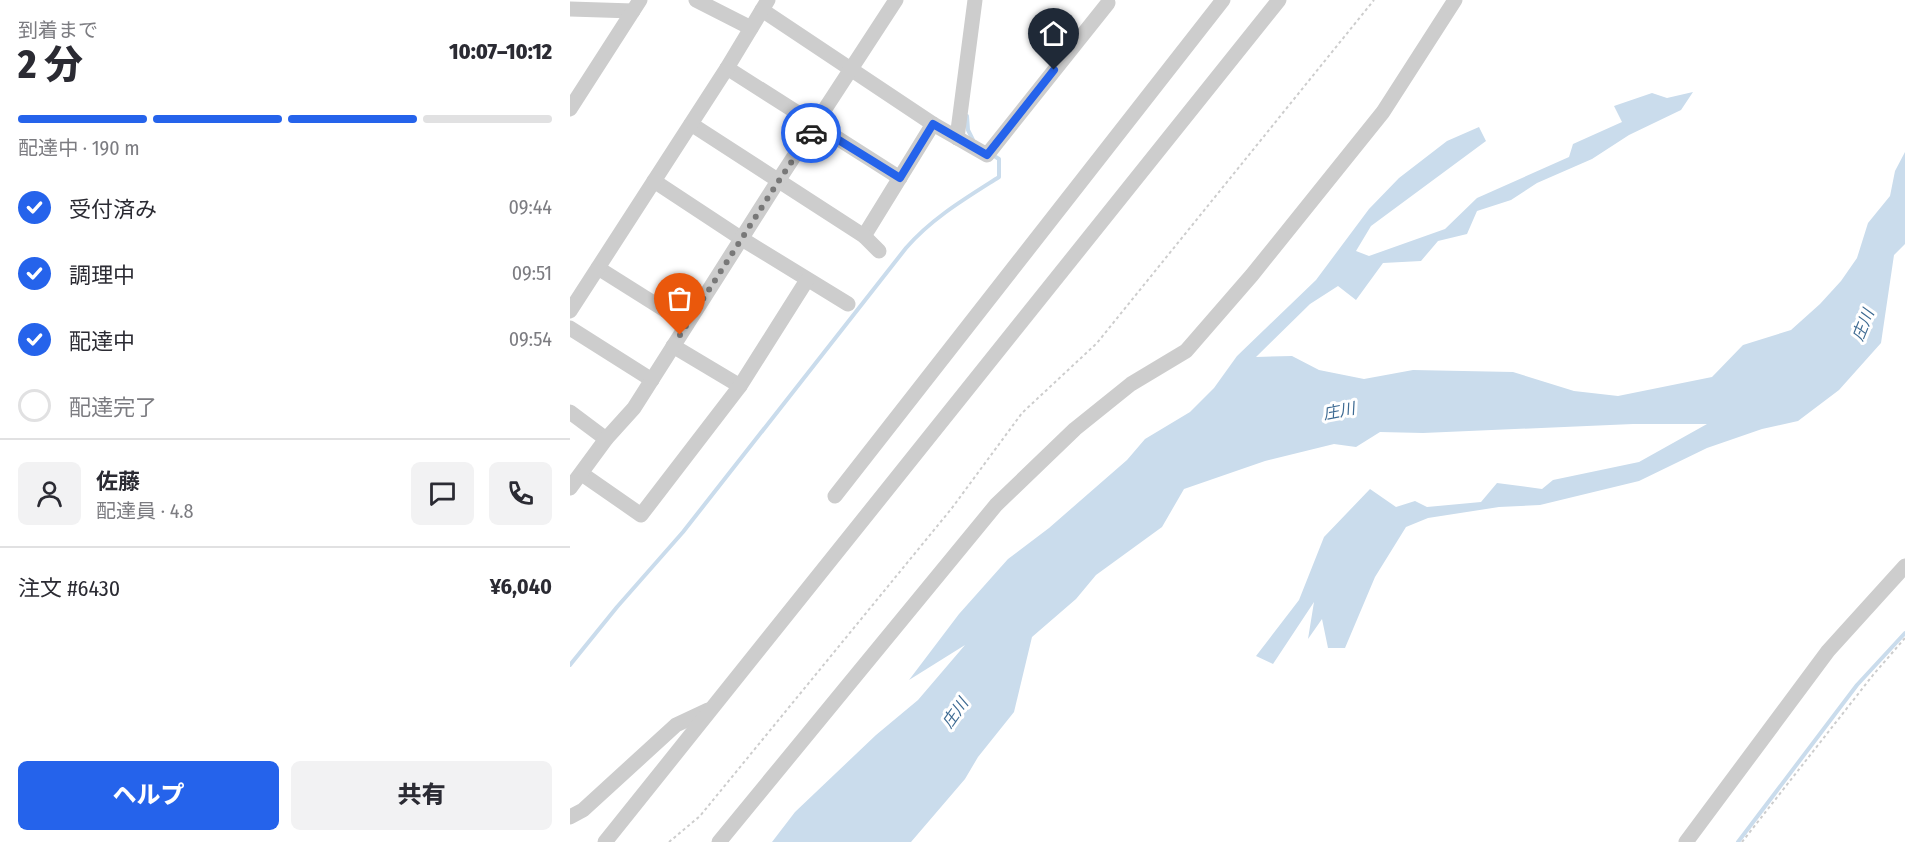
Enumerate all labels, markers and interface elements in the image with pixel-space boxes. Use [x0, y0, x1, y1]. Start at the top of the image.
pin [1028, 8, 1079, 70]
icon: home [1037, 17, 1070, 50]
text: 到着まで [18, 18, 98, 42]
text: 10:07–10:12 [449, 38, 552, 65]
text: 2 分 [18, 42, 83, 88]
courier [781, 103, 841, 163]
icon: car [795, 117, 828, 150]
text: 配達中 · 190 m [18, 136, 140, 160]
icon: check [18, 191, 51, 224]
text: 09:44 [509, 195, 552, 219]
text: 受付済み [69, 196, 157, 223]
icon: check [18, 257, 51, 290]
text: 09:51 [512, 261, 552, 285]
text: 調理中 [69, 262, 135, 289]
pin [654, 273, 705, 335]
icon: bag [663, 282, 696, 315]
water label: 庄川 [1848, 305, 1879, 343]
icon: check [18, 323, 51, 356]
text: 09:54 [509, 327, 552, 351]
text: 配達中 [69, 328, 135, 355]
text: 配達完了 [69, 394, 157, 421]
water label: 庄川 [1321, 398, 1358, 423]
button: person [18, 462, 81, 525]
button: chat [411, 462, 474, 525]
button: phone [489, 462, 552, 525]
text: 佐藤 [96, 468, 140, 495]
text: 配達員 · 4.8 [96, 499, 194, 523]
text: ¥6,040 [490, 573, 552, 600]
text: 注文 #6430 [18, 575, 120, 602]
water label: 庄川 [938, 693, 973, 732]
button: ヘルプ [18, 761, 279, 830]
button: 共有 [291, 761, 552, 830]

